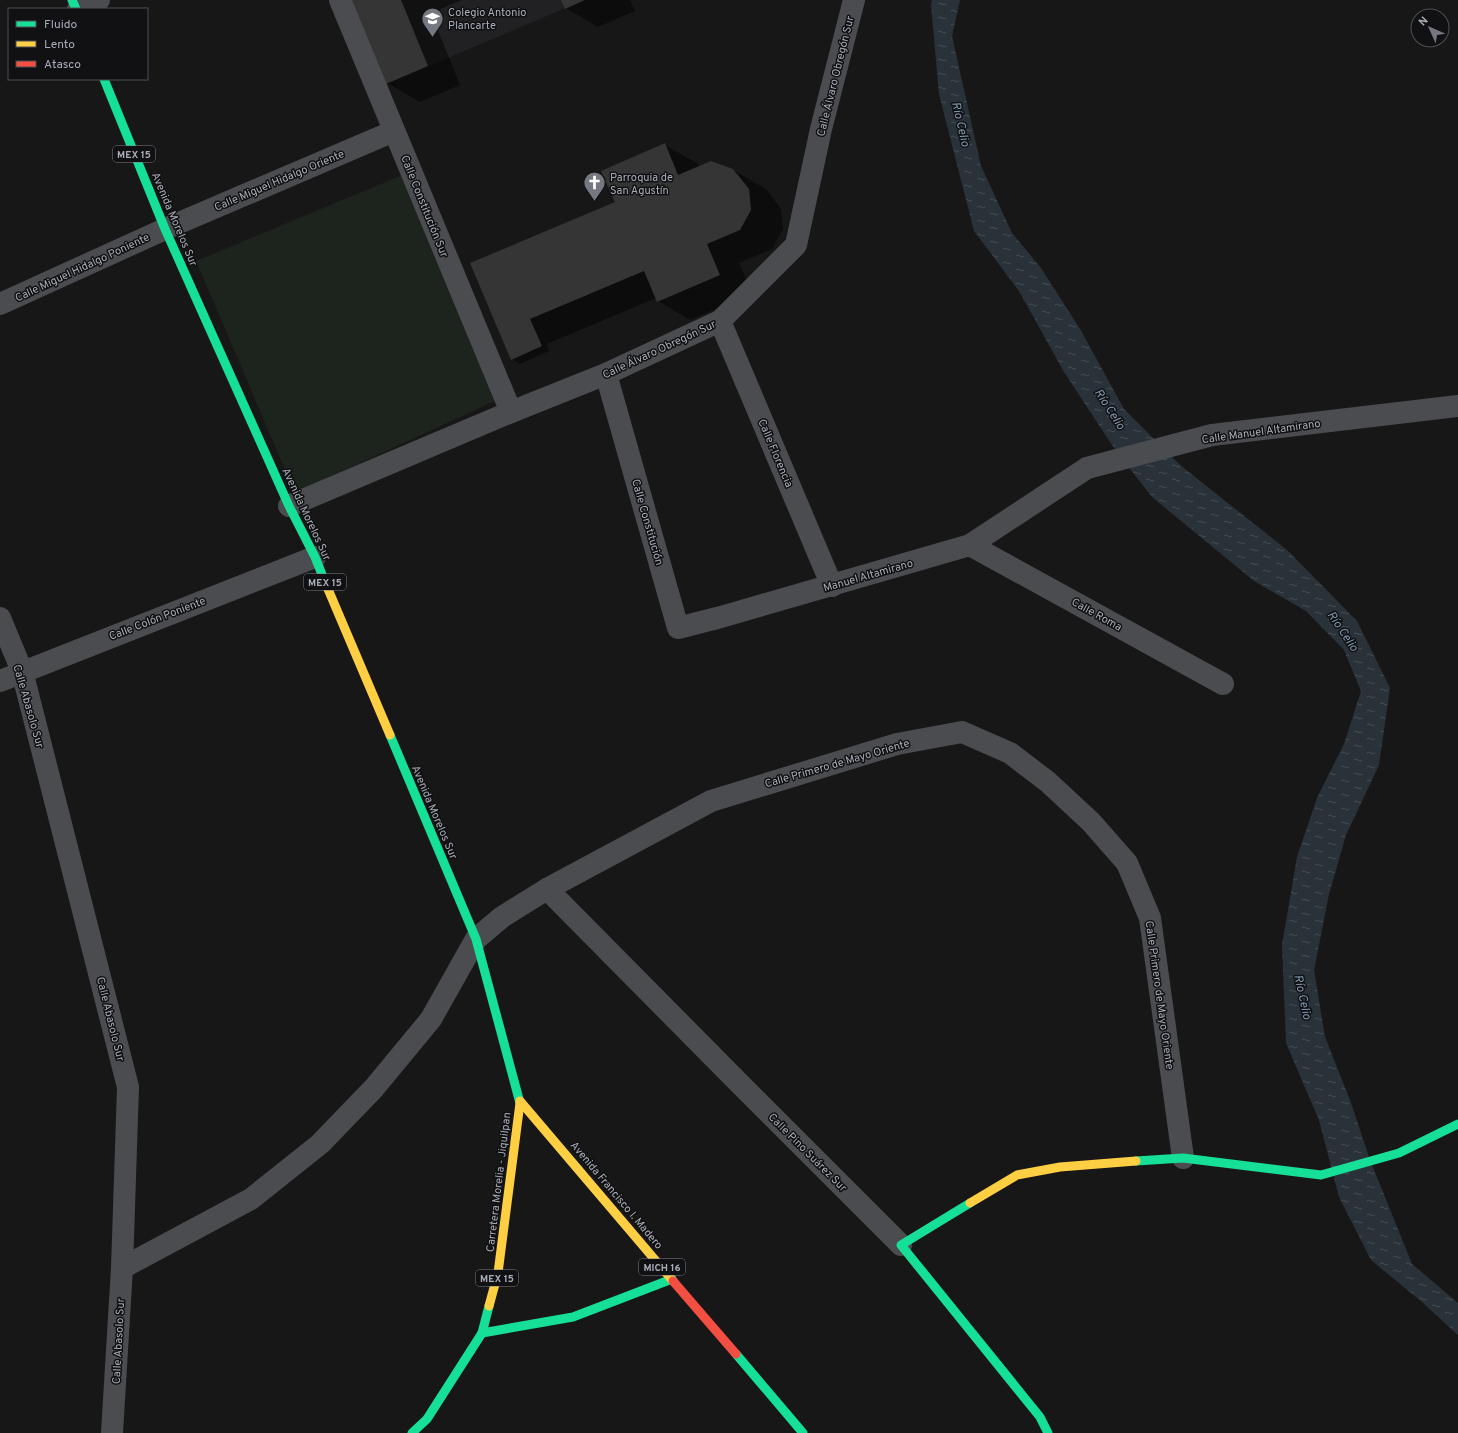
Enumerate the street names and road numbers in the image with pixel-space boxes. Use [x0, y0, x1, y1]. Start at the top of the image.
street label: Calle Álvaro Obregón Sur [813, 14, 858, 138]
road number: MEX 15 [113, 146, 155, 162]
street label: Calle Miguel Hidalgo Oriente [212, 147, 347, 215]
street label: Calle Constitución Sur [397, 153, 451, 260]
street label: Avenida Morelos Sur [148, 170, 200, 269]
street label: Calle Miguel Hidalgo Poniente [13, 231, 152, 305]
street label: Calle Álvaro Obregón Sur [600, 316, 719, 382]
street label: Calle Florencia [754, 417, 796, 490]
street label: Calle Manuel Altamirano [1201, 417, 1321, 447]
street label: Avenida Morelos Sur [278, 466, 334, 564]
street label: Calle Constitución [628, 478, 666, 567]
street label: Manuel Altamirano [822, 556, 915, 595]
road number: MEX 15 [304, 574, 346, 590]
street label: Calle Colón Poniente [107, 594, 208, 644]
street label: Calle Roma [1069, 595, 1124, 635]
street label: Calle Abasolo Sur [9, 663, 47, 750]
street label: Calle Primero de Mayo Oriente [763, 737, 911, 791]
street label: Avenida Morelos Sur [408, 763, 460, 862]
street label: Calle Primero de Mayo Oriente [1142, 920, 1176, 1070]
street label: Calle Abasolo Sur [93, 976, 127, 1063]
street label: Calle Pino Suárez Sur [765, 1110, 850, 1196]
street label: Carretera Morelia - Jiquilpan [483, 1111, 515, 1253]
street label: Avenida Francisco I. Madero [567, 1139, 665, 1252]
road number: MICH 16 [639, 1259, 685, 1275]
road number: MEX 15 [476, 1270, 518, 1286]
street label: Calle Abasolo Sur [110, 1297, 128, 1384]

